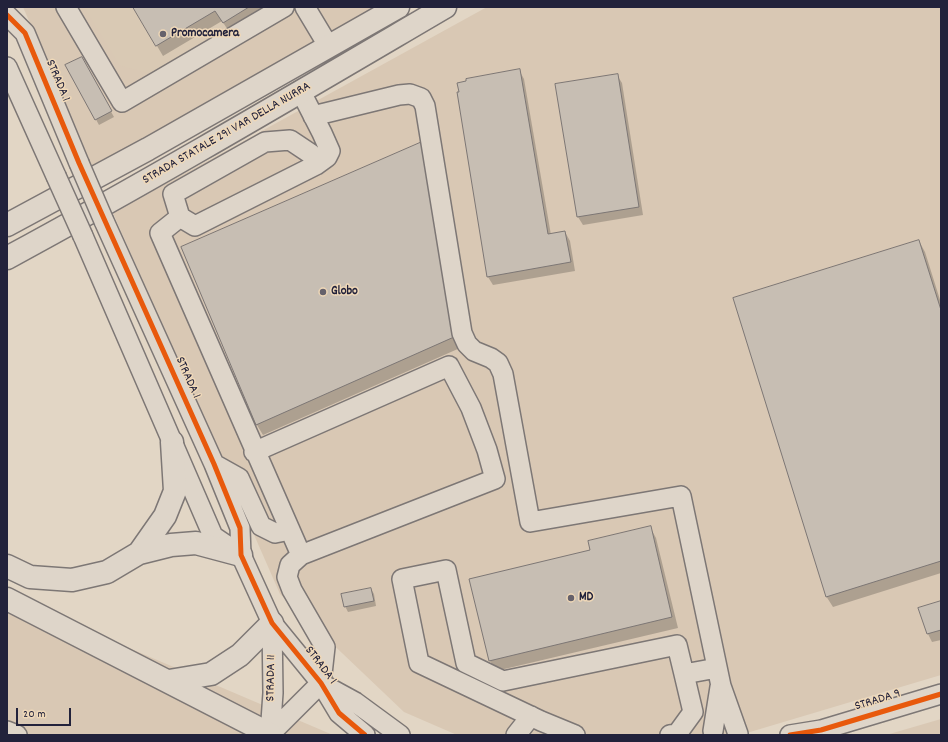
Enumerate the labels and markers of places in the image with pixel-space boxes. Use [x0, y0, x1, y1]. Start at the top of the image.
place label: Promocamera [171, 26, 239, 42]
marker: Promocamera [158, 29, 168, 39]
place label: Globo [331, 284, 358, 300]
marker: Globo [318, 287, 328, 297]
place label: MD [579, 590, 593, 606]
marker: MD [566, 593, 576, 603]

